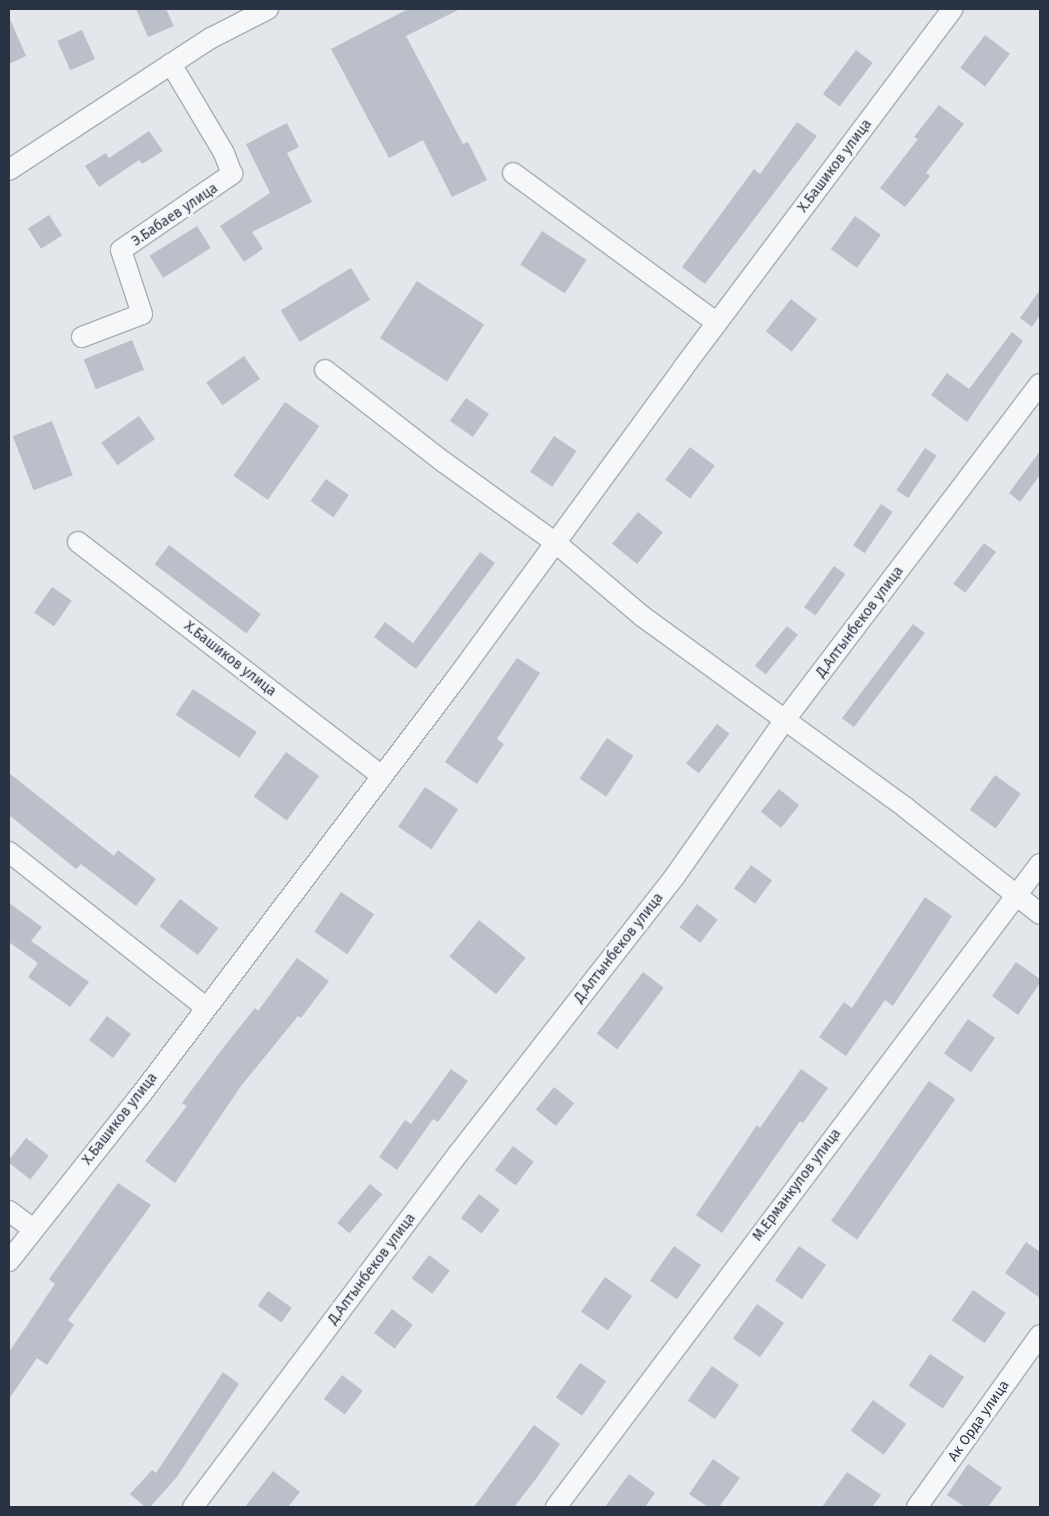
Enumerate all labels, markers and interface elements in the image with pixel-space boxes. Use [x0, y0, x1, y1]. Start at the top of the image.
street label: Х.Башиков улица [795, 116, 875, 216]
street label: Э.Бабаев улица [129, 180, 221, 250]
street label: Д.Алтынбеков улица [813, 563, 907, 681]
street label: Х.Башиков улица [181, 618, 279, 700]
street label: Д.Алтынбеков улица [571, 890, 667, 1006]
street label: Х.Башиков улица [79, 1070, 161, 1168]
street label: М.Ерманкулов улица [749, 1126, 845, 1244]
street label: Д.Алтынбеков улица [325, 1210, 419, 1328]
street label: Ак Орда улица [945, 1377, 1013, 1465]

